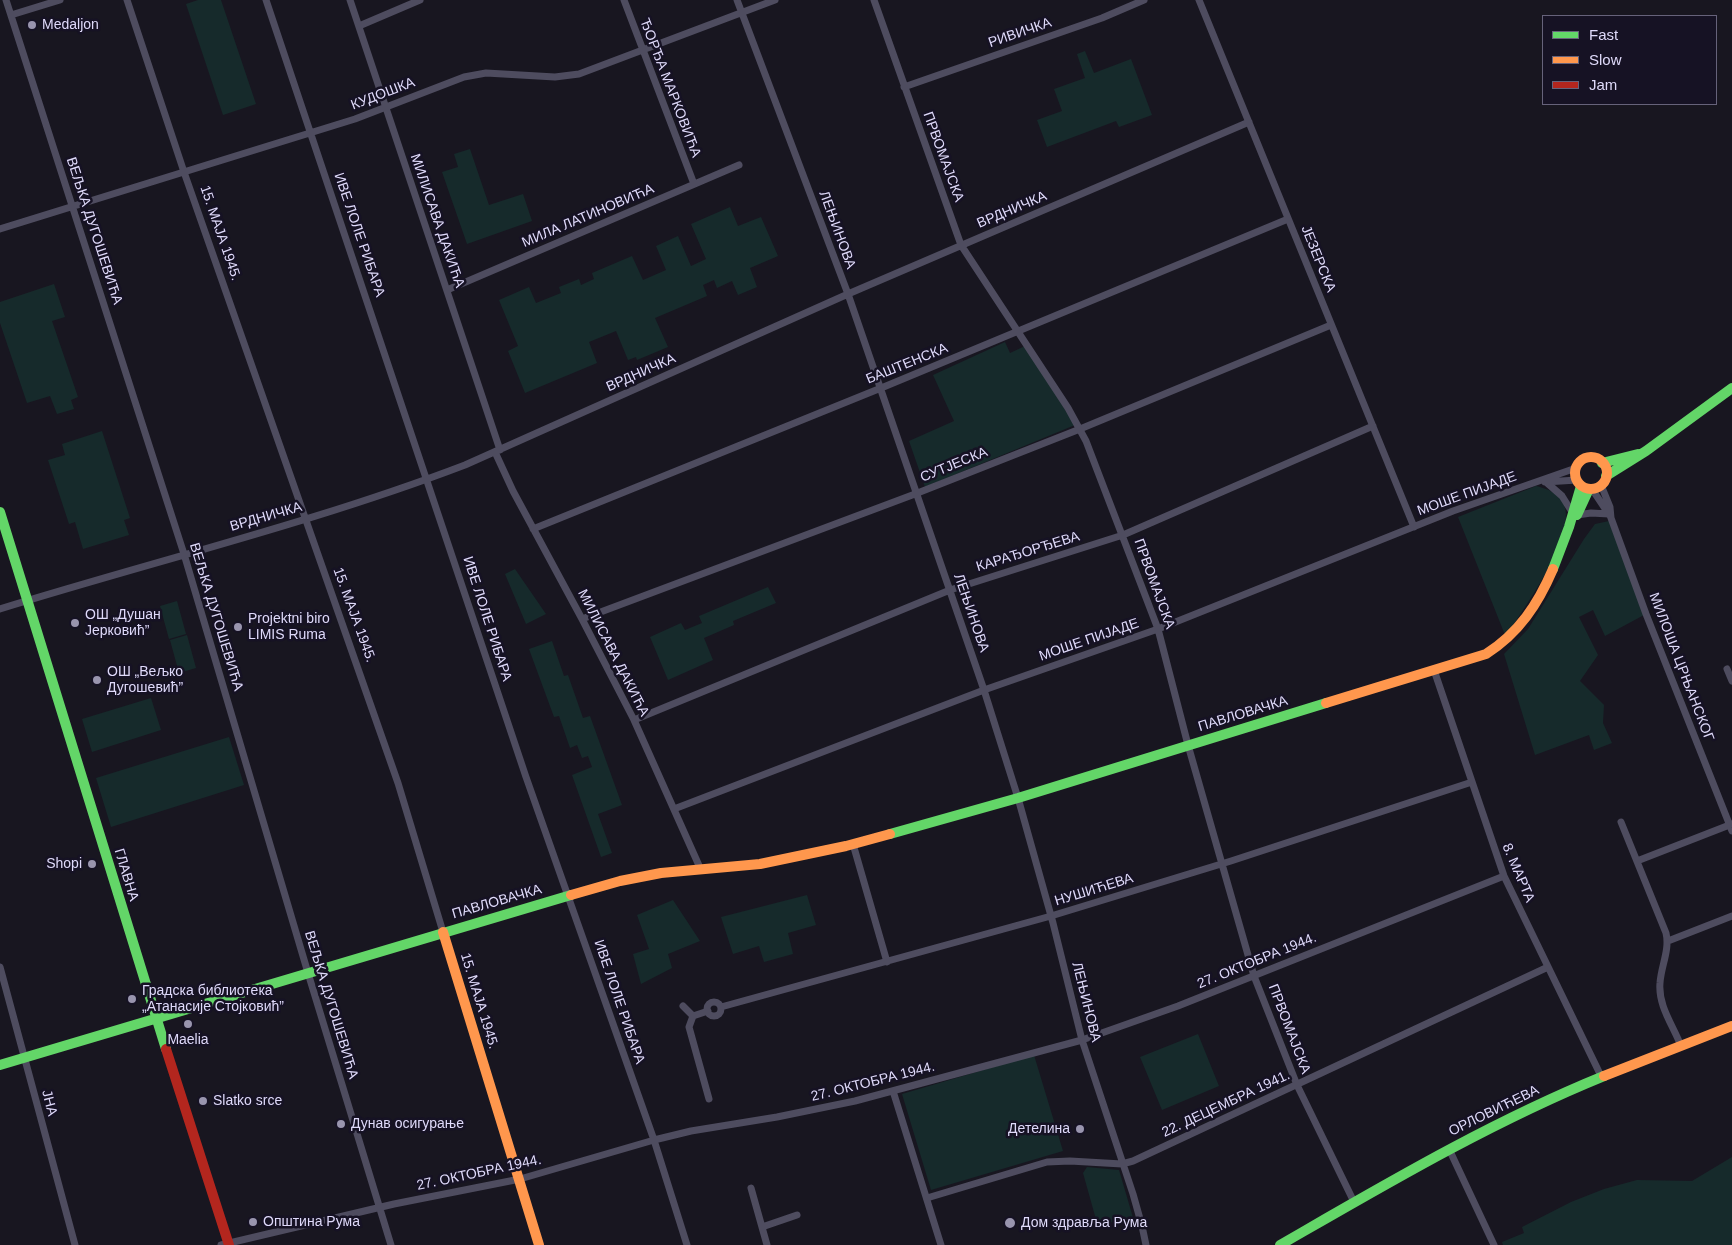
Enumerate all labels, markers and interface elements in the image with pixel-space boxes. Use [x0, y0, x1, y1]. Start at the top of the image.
street label: РИВИЧКА [986, 14, 1054, 52]
legend [1542, 15, 1717, 105]
street label: ЂОРЂА МАРКОВИЋА [636, 16, 704, 160]
place label: Medaljon [42, 17, 99, 33]
marker: Medaljon [26, 19, 38, 31]
text: Fast [1589, 26, 1618, 43]
text: Slow [1589, 51, 1622, 68]
street label: КУДОШКА [349, 74, 417, 114]
text: Jam [1589, 76, 1617, 93]
street label: ПРВОМАЈСКА [919, 110, 967, 204]
street label: МИЛИСАВА ДАКИЋА [406, 152, 468, 290]
street label: ВЕЉКА ДУГОШЕВИЋА [62, 155, 126, 307]
street label: ИВЕ ЛОЛЕ РИБАРА [330, 171, 388, 299]
street label: МИЛА ЛАТИНОВИЋА [519, 181, 657, 251]
street label: 15. МАЈА 1945. [196, 183, 244, 283]
street label: ВРДНИЧКА [975, 188, 1049, 232]
street label: ЛЕЊИНОВА [815, 189, 859, 271]
street label: ЈЕЗЕРСКА [1297, 223, 1339, 295]
street label: БАШТЕНСКА [864, 340, 950, 388]
street label: ВРДНИЧКА [604, 350, 678, 396]
street label: СУТЈЕСКА [918, 444, 990, 486]
street label: МОШЕ ПИЈАДЕ [1415, 468, 1519, 520]
street label: ВРДНИЧКА [228, 499, 304, 535]
street label: КАРАЂОРЂЕВА [974, 528, 1082, 576]
street label: ПРВОМАЈСКА [1130, 537, 1178, 631]
street label: ВЕЉКА ДУГОШЕВИЋА [185, 541, 247, 693]
street label: ИВЕ ЛОЛЕ РИБАРА [459, 554, 515, 684]
street label: 15. МАЈА 1945. [329, 565, 379, 665]
street label: ЛЕЊИНОВА [950, 572, 992, 654]
street label: МИЛИСАВА ДАКИЋА [574, 587, 652, 719]
street label: МИЛОША ЦРЊАНСКОГ [1645, 590, 1717, 744]
place label: ОШ „Душан Јерковић” [85, 607, 161, 640]
place label: Projektni biro LIMIS Ruma [248, 611, 330, 644]
street label: МОШЕ ПИЈАДЕ [1037, 615, 1141, 665]
marker: ОШ „Душан Јерковић” [69, 617, 81, 629]
marker: Projektni biro LIMIS Ruma [232, 621, 244, 633]
place label: ОШ „Вељко Дугошевић” [107, 664, 183, 696]
marker: ОШ „Вељко Дугошевић” [91, 674, 103, 686]
street label: ПАВЛОВАЧКА [1196, 692, 1290, 736]
street label: 8. МАРТА [1498, 841, 1538, 905]
street label: ГЛАВНА [110, 847, 142, 903]
place label: Shopi [46, 856, 82, 872]
marker: Shopi [86, 858, 98, 870]
street label: НУШИЋЕВА [1053, 870, 1135, 910]
street label: ПАВЛОВАЧКА [450, 881, 544, 923]
street label: ВЕЉКА ДУГОШЕВИЋА [300, 929, 362, 1081]
street label: 27. ОКТОБРА 1944. [1195, 929, 1319, 993]
street label: ИВЕ ЛОЛЕ РИБАРА [590, 938, 648, 1066]
street label: 15. МАЈА 1945. [456, 951, 502, 1051]
street label: ЛЕЊИНОВА [1068, 960, 1104, 1044]
street label: ПРВОМАЈСКА [1264, 982, 1314, 1076]
place label: Градска библиотека „Атанасије Стојковић” [142, 983, 284, 1016]
marker: Градска библиотека „Атанасије Стојковић” [126, 993, 138, 1005]
marker: Maelia [182, 1018, 194, 1030]
place label: Maelia [167, 1032, 209, 1048]
street label: 27. ОКТОБРА 1944. [809, 1058, 937, 1106]
street label: 22. ДЕЦЕМБРА 1941. [1159, 1067, 1293, 1141]
street label: ОРЛОВИЋЕВА [1446, 1082, 1542, 1140]
street label: ЈНА [38, 1088, 60, 1118]
place label: Slatko srce [213, 1093, 282, 1109]
marker: Slatko srce [197, 1095, 209, 1107]
place label: Дунав осигурање [351, 1116, 464, 1132]
marker: Дунав осигурање [335, 1118, 347, 1130]
place label: Детелина [1008, 1121, 1070, 1137]
marker: Детелина [1074, 1123, 1086, 1135]
street label: 27. ОКТОБРА 1944. [415, 1152, 543, 1194]
place label: Општина Рума [263, 1214, 360, 1230]
place label: Дом здравља Рума [1021, 1215, 1147, 1231]
marker: Општина Рума [247, 1216, 259, 1228]
marker: Дом здравља Рума [1003, 1216, 1017, 1230]

